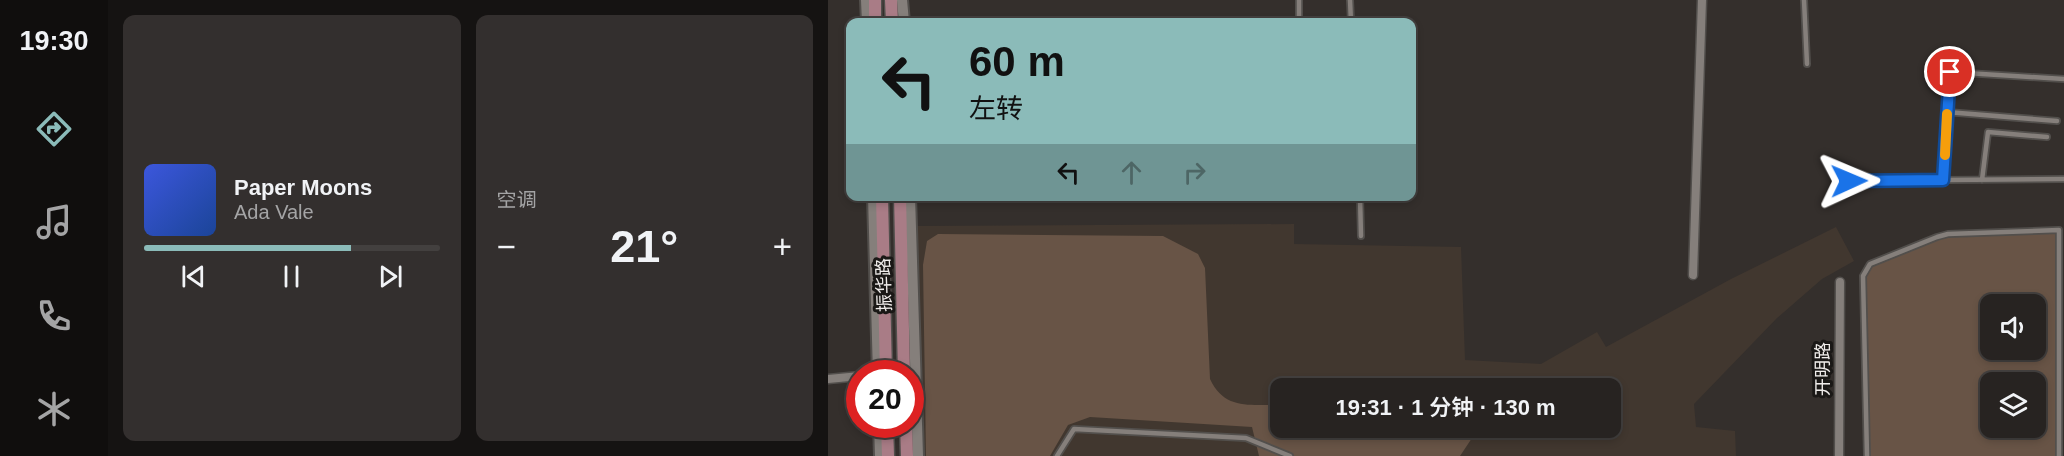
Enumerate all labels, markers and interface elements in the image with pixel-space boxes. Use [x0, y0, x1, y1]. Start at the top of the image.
text: 19:30 [19, 26, 89, 56]
text: 60 m [969, 38, 1065, 85]
icon: left [870, 42, 948, 120]
pin [1924, 46, 1975, 97]
icon: arrive [1933, 55, 1966, 88]
text: 左转 [969, 94, 1023, 124]
icon: directions [33, 108, 75, 150]
position arrow [1817, 149, 1881, 213]
icon: left [1052, 156, 1085, 189]
icon: ahead [1115, 156, 1148, 189]
icon: right [1178, 156, 1211, 189]
text: Paper Moons [234, 175, 372, 200]
text: 空调 [497, 189, 537, 211]
icon: music [33, 201, 75, 243]
text: Ada Vale [234, 201, 314, 223]
text: 21° [610, 221, 678, 272]
text: − [497, 228, 516, 265]
text: + [773, 228, 792, 265]
street label: 振华路 [873, 258, 895, 312]
icon: previous [177, 260, 210, 293]
icon: pause [275, 260, 308, 293]
icon: next [374, 260, 407, 293]
map controls [1980, 294, 2046, 438]
button: sound [1980, 294, 2046, 360]
icon: phone [33, 295, 75, 337]
street label: 开明路 [1813, 342, 1833, 396]
speed limit sign: 20 [846, 360, 924, 438]
button: layers [1980, 372, 2046, 438]
icon: climate [33, 388, 75, 430]
text: 19:31 · 1 分钟 · 130 m [1335, 395, 1556, 420]

